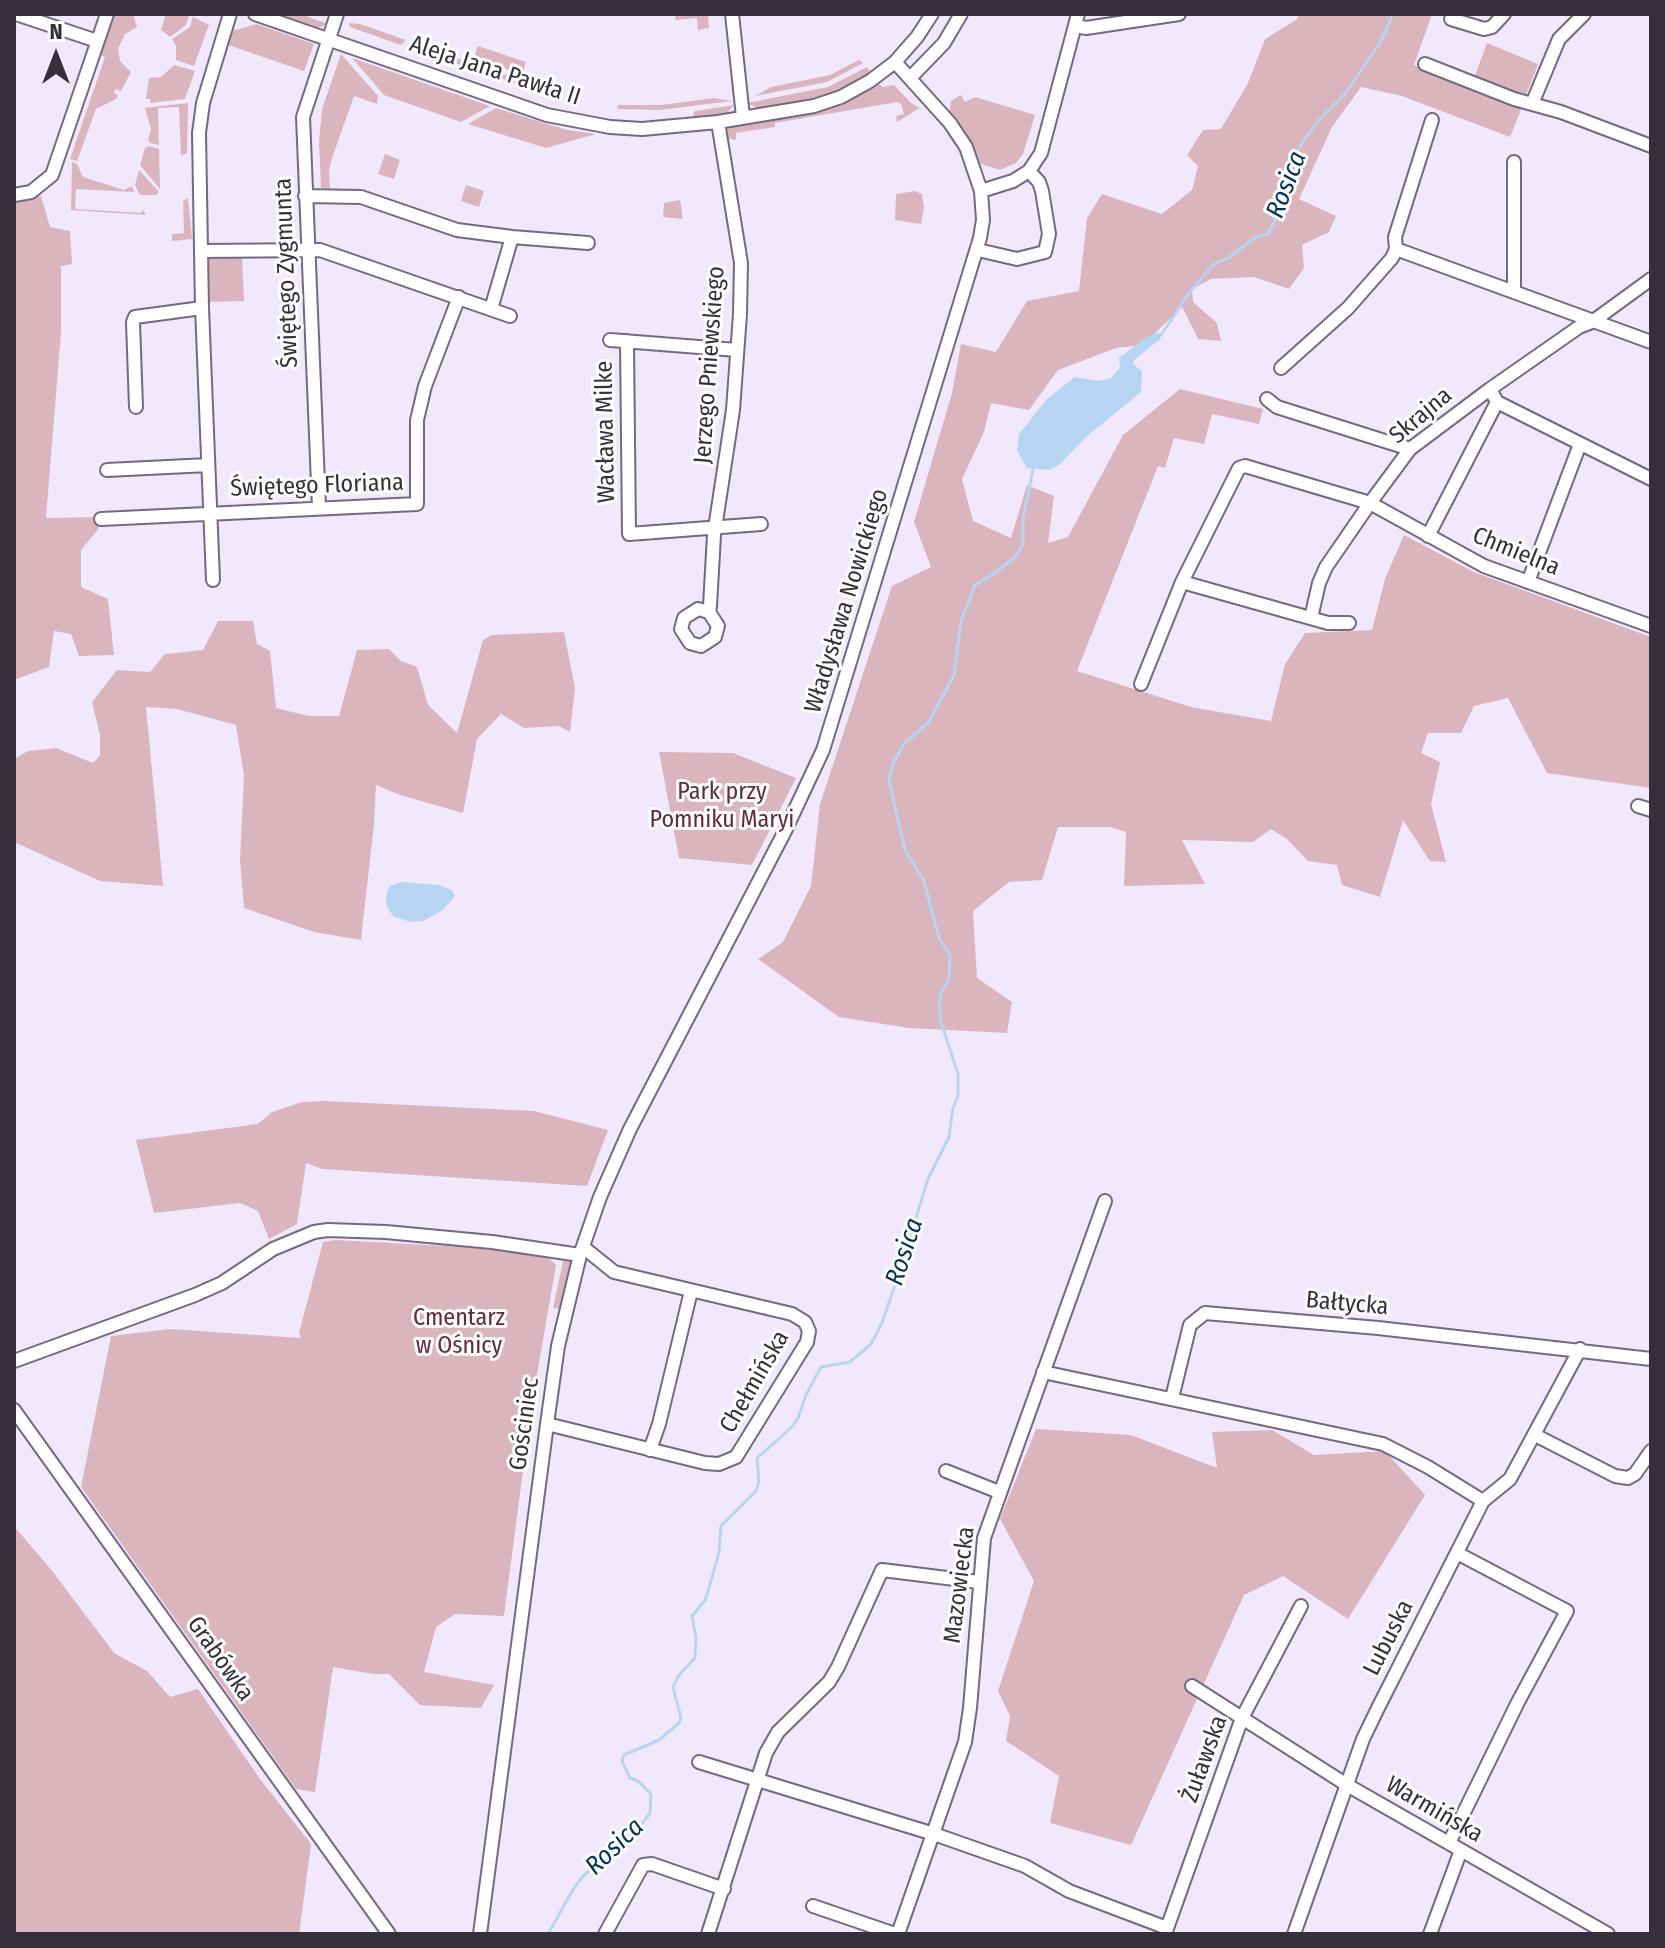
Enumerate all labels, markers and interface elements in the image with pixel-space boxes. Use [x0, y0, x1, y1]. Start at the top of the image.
north arrow [16, 16, 96, 96]
text: N [49, 18, 63, 45]
street label: Aleja Jana Pawła II [406, 30, 584, 112]
water label: Rosica [1260, 147, 1314, 223]
street label: Świętego Zygmunta [269, 178, 305, 368]
street label: Jerzego Pniewskiego [689, 265, 731, 465]
street label: Wacława Milke [590, 361, 622, 503]
street label: Skrajna [1384, 382, 1458, 450]
street label: Świętego Floriana [230, 469, 404, 503]
street label: Władysława Nowickiego [799, 485, 895, 717]
street label: Chmielna [1468, 521, 1564, 583]
park label: Park przy Pomniku Maryi [650, 778, 794, 834]
water label: Rosica [880, 1214, 930, 1290]
street label: Bałtycka [1304, 1286, 1390, 1322]
park label: Cmentarz w Ośnicy [413, 1304, 505, 1360]
street label: Chełmińska [714, 1326, 796, 1438]
street label: Gościniec [504, 1376, 546, 1472]
street label: Mazowiecka [939, 1525, 981, 1645]
street label: Lubuska [1358, 1595, 1420, 1681]
street label: Grabówka [180, 1611, 260, 1707]
street label: Żuławska [1176, 1712, 1234, 1806]
street label: Warmińska [1380, 1771, 1488, 1849]
water label: Rosica [579, 1812, 651, 1882]

